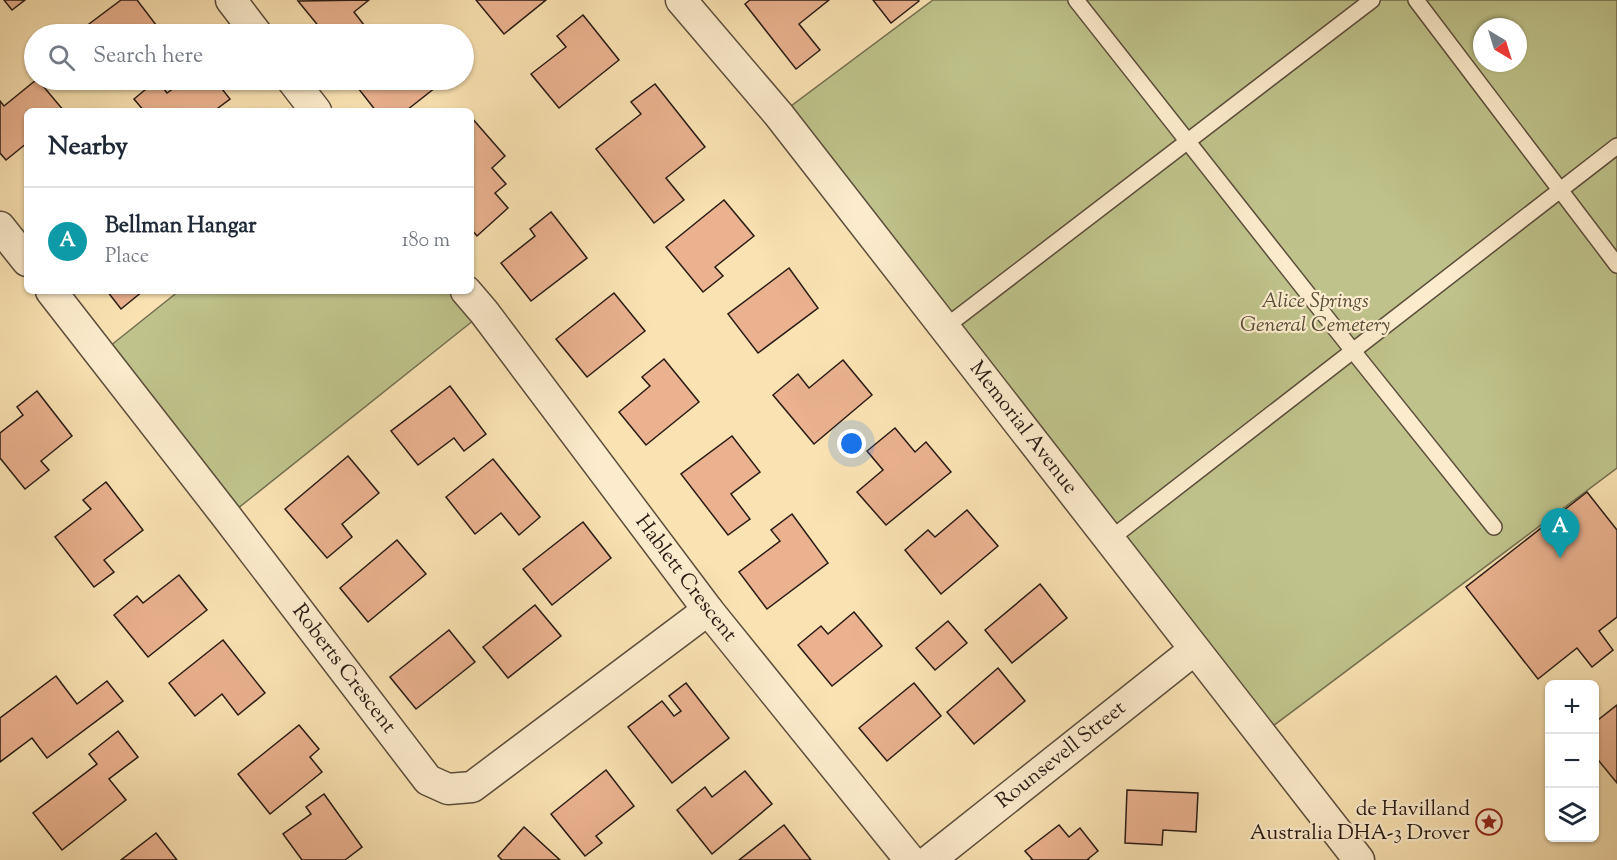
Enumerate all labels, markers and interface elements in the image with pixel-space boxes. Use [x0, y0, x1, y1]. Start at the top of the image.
north arrow [1473, 18, 1527, 72]
search box [24, 24, 474, 90]
icon: search [45, 41, 78, 74]
text: Search here [93, 41, 203, 73]
text: Nearby [48, 129, 128, 166]
text: Bellman Hangar [105, 211, 256, 243]
text: A [59, 227, 76, 256]
text: 180 m [402, 227, 450, 256]
text: Place [105, 243, 149, 272]
park label: Alice Springs General Cemetery [1240, 287, 1390, 341]
street label: Memorial Avenue [961, 355, 1084, 501]
your location [837, 429, 866, 458]
pin: A [1540, 508, 1580, 558]
street label: Hablett Crescent [627, 509, 744, 649]
street label: Roberts Crescent [284, 598, 403, 740]
map controls [1545, 680, 1599, 842]
button: + [1545, 680, 1599, 734]
street label: Rounsevell Street [990, 694, 1133, 817]
button: − [1545, 734, 1599, 788]
button: layers [1545, 788, 1599, 842]
place label: de Havilland Australia DHA-3 Drover [1250, 795, 1470, 849]
place icon: de Havilland Australia DHA-3 Drover [1474, 807, 1504, 837]

